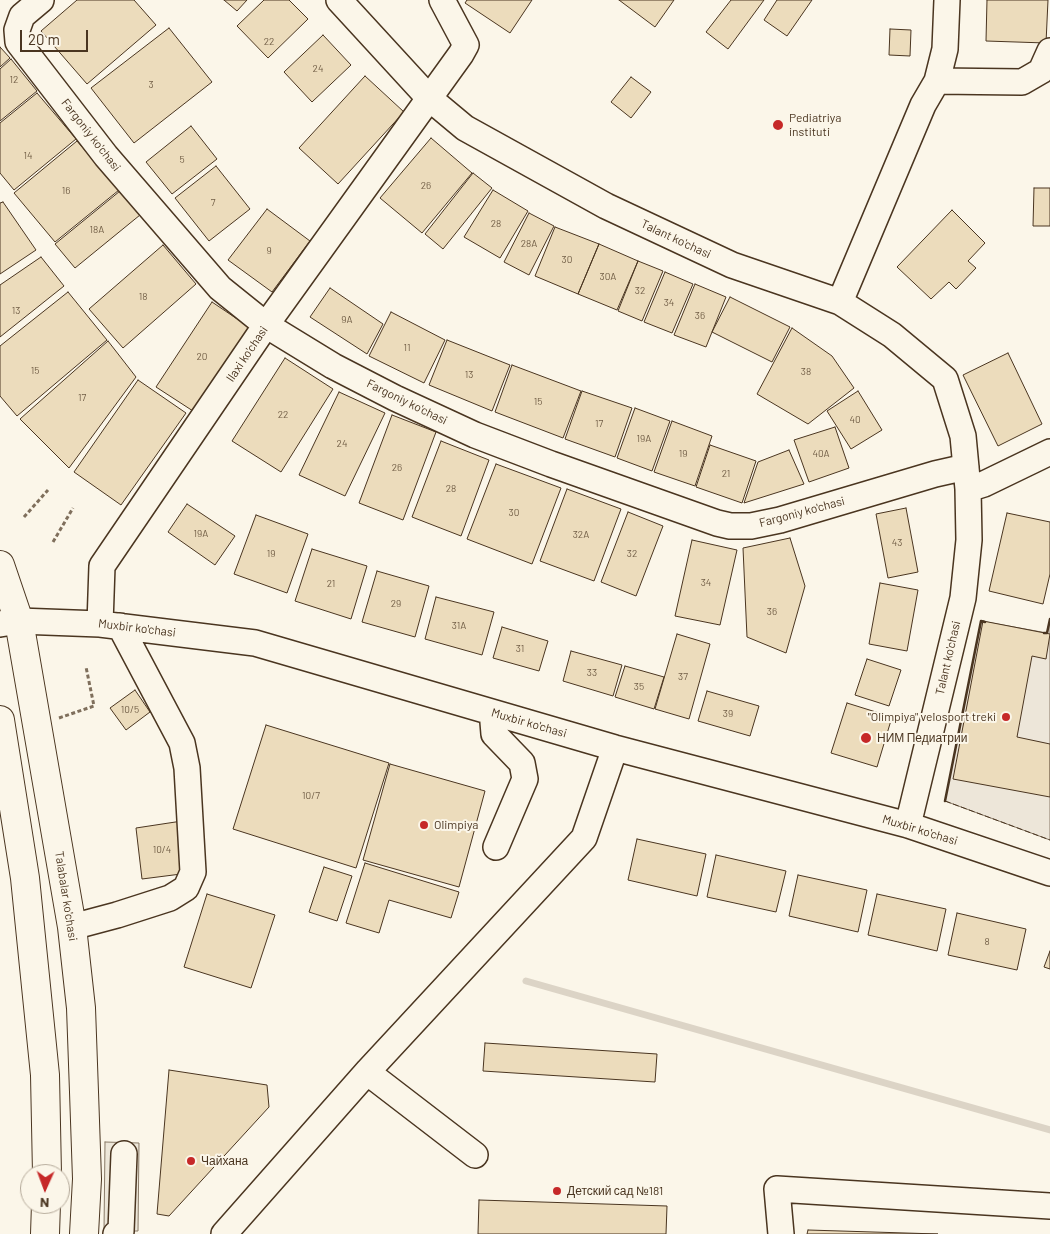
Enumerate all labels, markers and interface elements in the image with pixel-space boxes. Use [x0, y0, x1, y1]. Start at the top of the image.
scale bar [22, 20, 90, 52]
text: 20 m [28, 30, 60, 48]
house number: 22 [264, 36, 274, 48]
house number: 24 [313, 63, 323, 75]
house number: 12 [10, 74, 18, 86]
house number: 3 [148, 79, 154, 91]
street label: Fargoniy ko'chasi [58, 96, 124, 174]
place label: Pediatriya instituti [789, 111, 841, 139]
marker: Pediatriya instituti [771, 118, 785, 132]
house number: 14 [23, 150, 33, 162]
house number: 5 [179, 154, 185, 166]
house number: 26 [421, 180, 431, 192]
house number: 16 [62, 185, 70, 197]
house number: 7 [211, 197, 215, 209]
street label: Talant ko'chasi [639, 216, 713, 262]
house number: 28 [491, 218, 501, 230]
house number: 18A [90, 224, 104, 236]
house number: 28A [521, 238, 537, 250]
house number: 9 [266, 245, 272, 257]
house number: 30 [562, 254, 572, 266]
house number: 30A [600, 271, 616, 283]
house number: 32 [635, 285, 645, 297]
house number: 18 [139, 291, 147, 303]
house number: 34 [664, 297, 674, 309]
house number: 13 [12, 305, 20, 317]
house number: 36 [695, 310, 705, 322]
house number: 9A [341, 314, 353, 326]
street label: Ilaxi ko'chasi [223, 323, 271, 385]
house number: 11 [403, 342, 411, 354]
house number: 20 [196, 351, 208, 363]
house number: 15 [31, 365, 39, 377]
house number: 38 [801, 366, 811, 378]
house number: 13 [465, 369, 473, 381]
street label: Fargoniy ko'chasi [364, 376, 450, 428]
house number: 17 [78, 392, 86, 404]
house number: 15 [534, 396, 542, 408]
house number: 22 [278, 409, 288, 421]
house number: 40 [849, 414, 861, 426]
house number: 17 [595, 418, 603, 430]
house number: 19A [637, 433, 651, 445]
house number: 24 [337, 438, 347, 450]
house number: 19 [679, 448, 687, 460]
house number: 40A [812, 448, 830, 460]
house number: 26 [392, 462, 402, 474]
house number: 21 [722, 468, 730, 480]
house number: 28 [446, 483, 456, 495]
street label: Fargoniy ko'chasi [758, 494, 846, 530]
house number: 30 [509, 507, 519, 519]
house number: 19A [194, 528, 208, 540]
house number: 32A [573, 529, 589, 541]
house number: 43 [892, 537, 902, 549]
house number: 19 [267, 548, 275, 560]
house number: 32 [627, 548, 637, 560]
house number: 34 [701, 577, 711, 589]
house number: 21 [327, 578, 335, 590]
house number: 29 [391, 598, 401, 610]
house number: 36 [767, 606, 777, 618]
street label: Muxbir ko'chasi [97, 616, 177, 640]
street label: Talant ko'chasi [932, 619, 964, 697]
house number: 31A [452, 620, 466, 632]
house number: 31 [516, 643, 524, 655]
house number: 33 [587, 667, 597, 679]
house number: 37 [678, 671, 688, 683]
house number: 35 [634, 681, 644, 693]
house number: 10/5 [121, 704, 139, 716]
street label: Muxbir ko'chasi [490, 705, 568, 741]
house number: 39 [723, 708, 733, 720]
place label: "Olimpiya" velosport treki [868, 710, 996, 724]
marker: "Olimpiya" velosport treki [1000, 711, 1012, 723]
marker: НИМ Педиатрии [859, 731, 873, 745]
place label: НИМ Педиатрии [877, 731, 967, 745]
house number: 10/7 [302, 790, 320, 802]
street label: Muxbir ko'chasi [881, 812, 959, 848]
place label: Olimpiya [434, 818, 478, 832]
marker: Olimpiya [418, 819, 430, 831]
house number: 10/4 [153, 844, 171, 856]
street label: Talabalar ko'chasi [52, 850, 80, 942]
house number: 8 [984, 936, 990, 948]
place label: Чайхана [201, 1154, 248, 1168]
marker: Чайхана [185, 1155, 197, 1167]
north arrow [20, 1164, 70, 1214]
place label: Детский сад №181 [567, 1184, 663, 1198]
marker: Детский сад №181 [551, 1185, 563, 1197]
text: N [40, 1195, 49, 1212]

